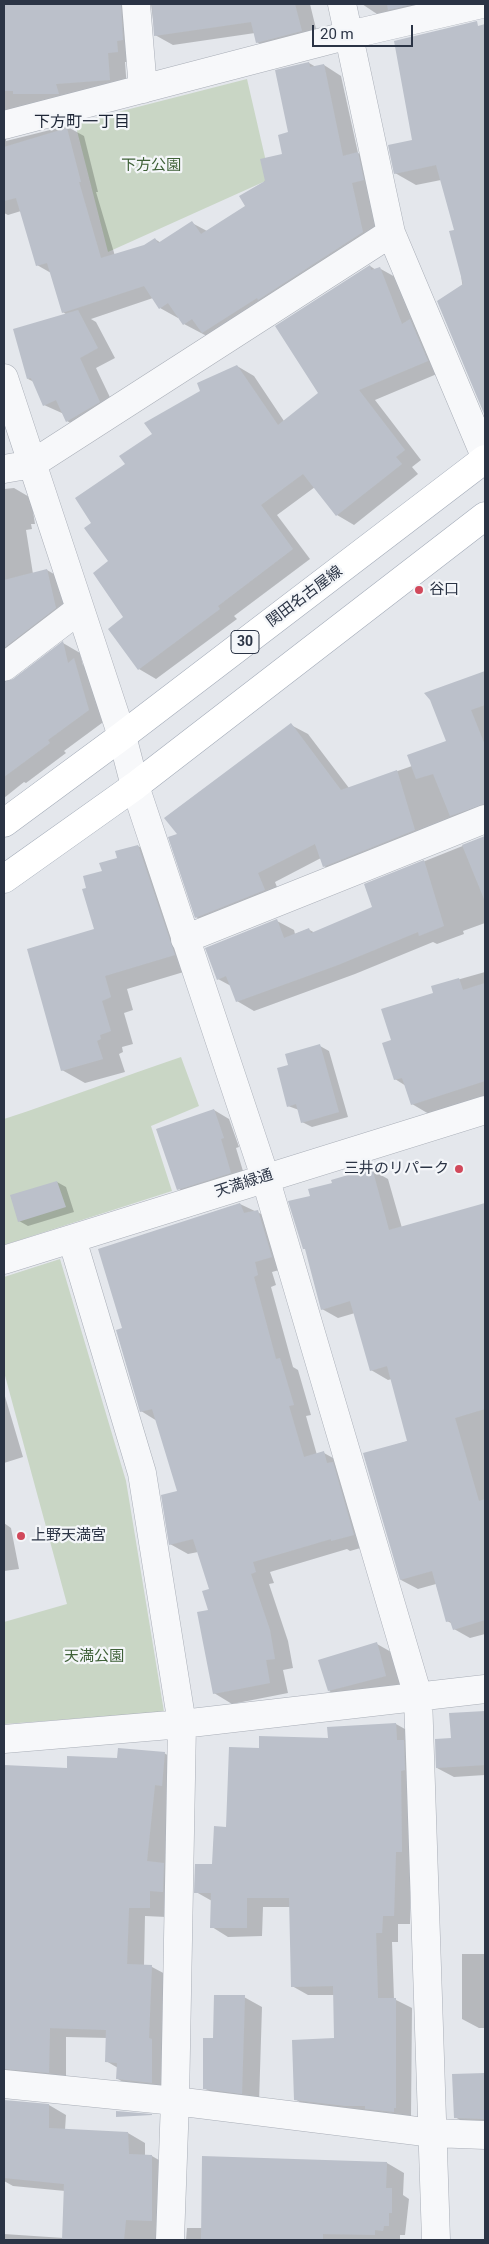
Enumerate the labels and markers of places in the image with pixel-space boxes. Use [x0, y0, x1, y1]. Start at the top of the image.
place label: 谷口 [429, 581, 459, 599]
marker: 谷口 [413, 584, 425, 596]
place label: 三井のリパーク [344, 1160, 449, 1178]
marker: 三井のリパーク [453, 1163, 465, 1175]
place label: 上野天満宮 [31, 1527, 106, 1545]
marker: 上野天満宮 [15, 1530, 27, 1542]

